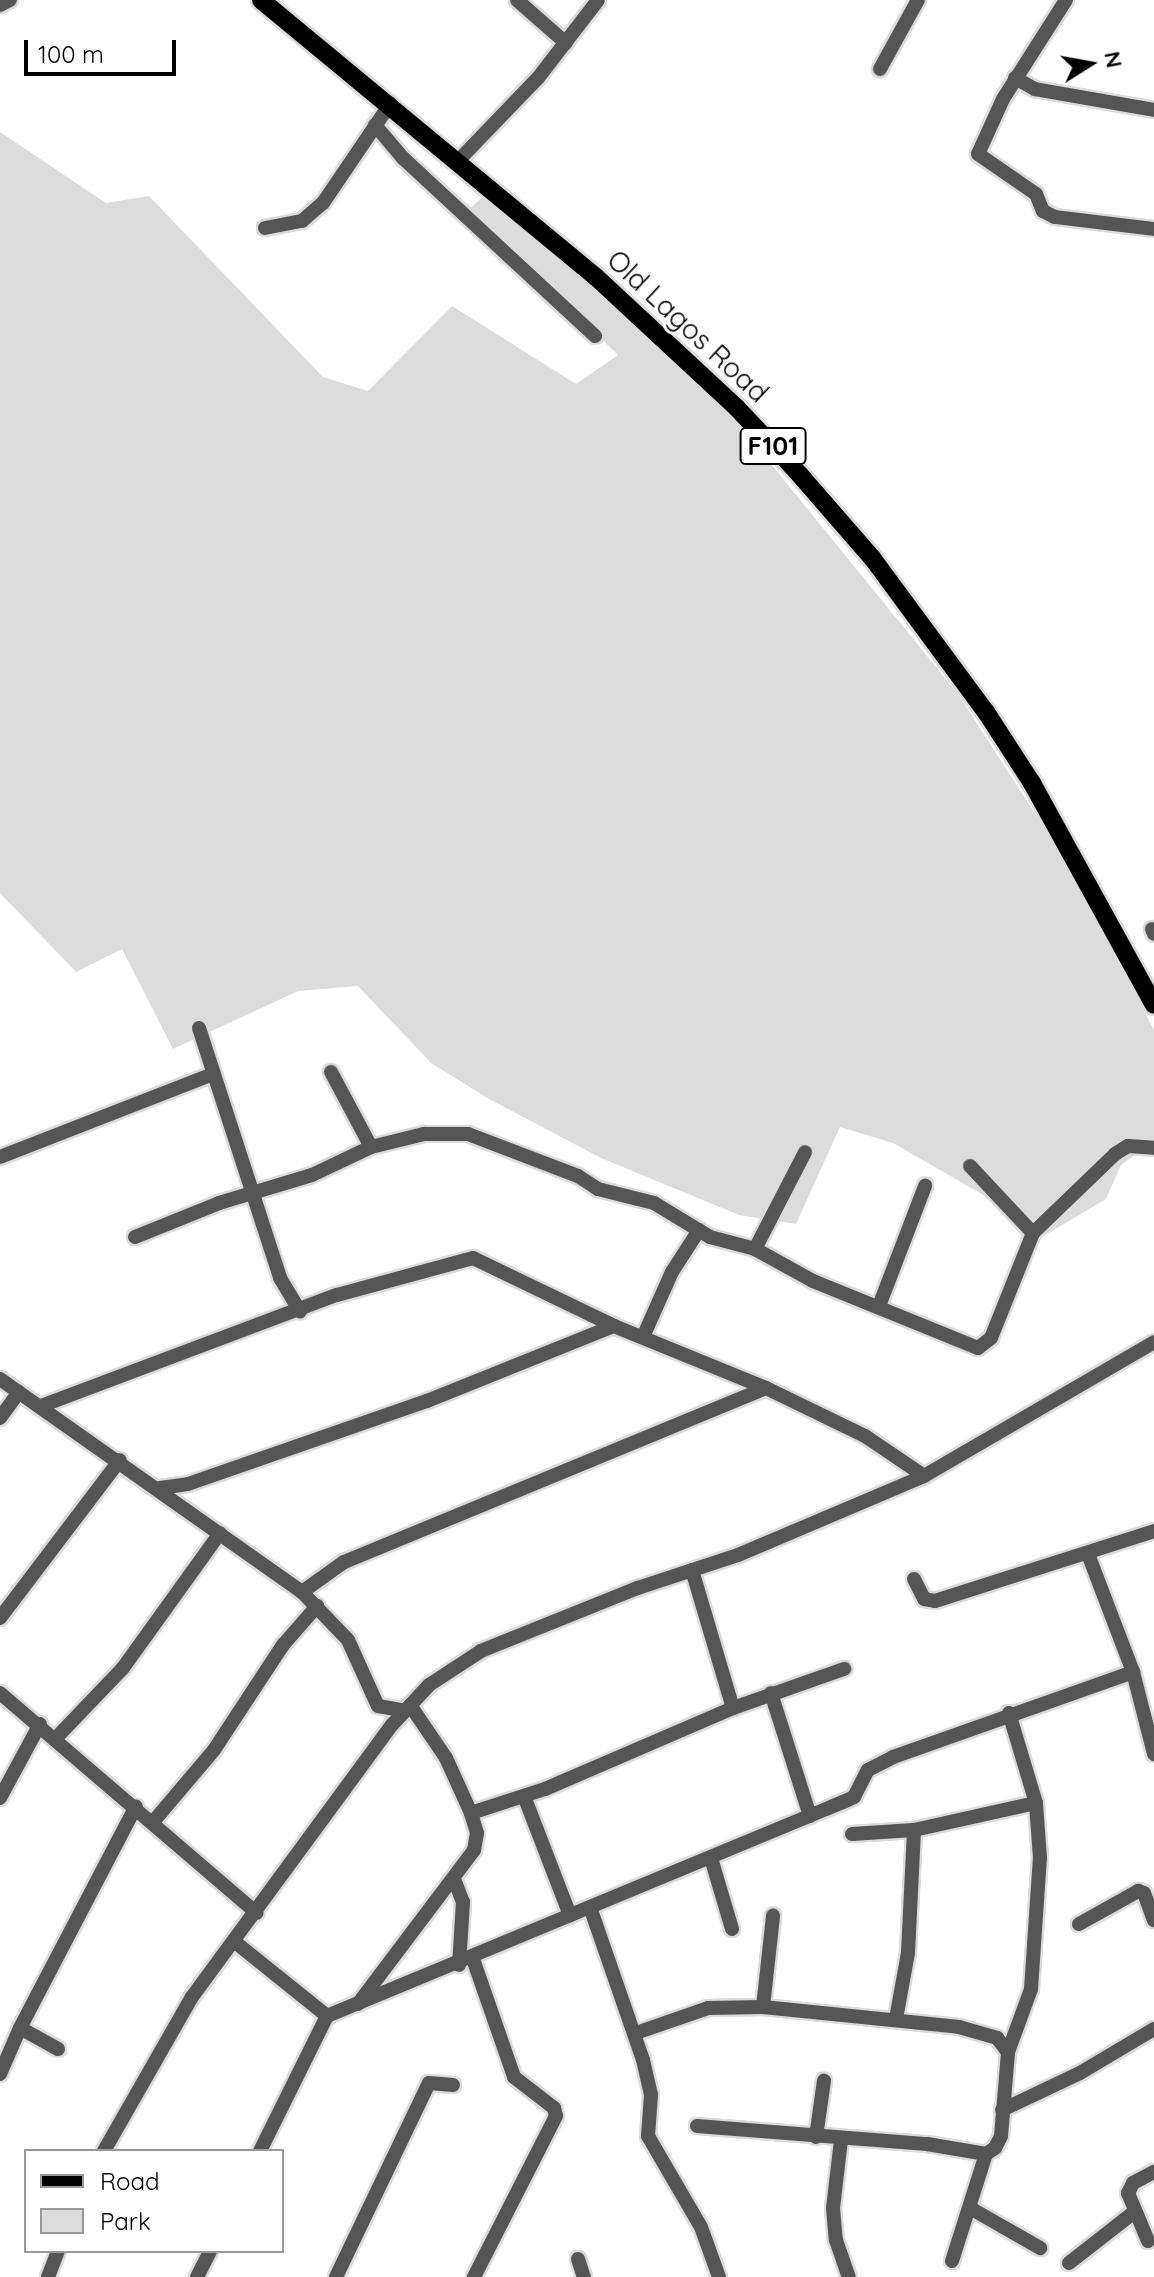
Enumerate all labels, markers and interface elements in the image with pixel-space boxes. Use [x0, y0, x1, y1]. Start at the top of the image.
scale bar [28, 24, 180, 74]
north arrow [1050, 24, 1130, 104]
text: 100 m [38, 39, 104, 69]
text: N [1098, 49, 1129, 70]
street label: Old Lagos Road [600, 243, 776, 409]
road number: F101 [739, 424, 807, 468]
legend [24, 2149, 284, 2253]
text: Road [100, 2166, 160, 2196]
text: Park [100, 2206, 151, 2236]

